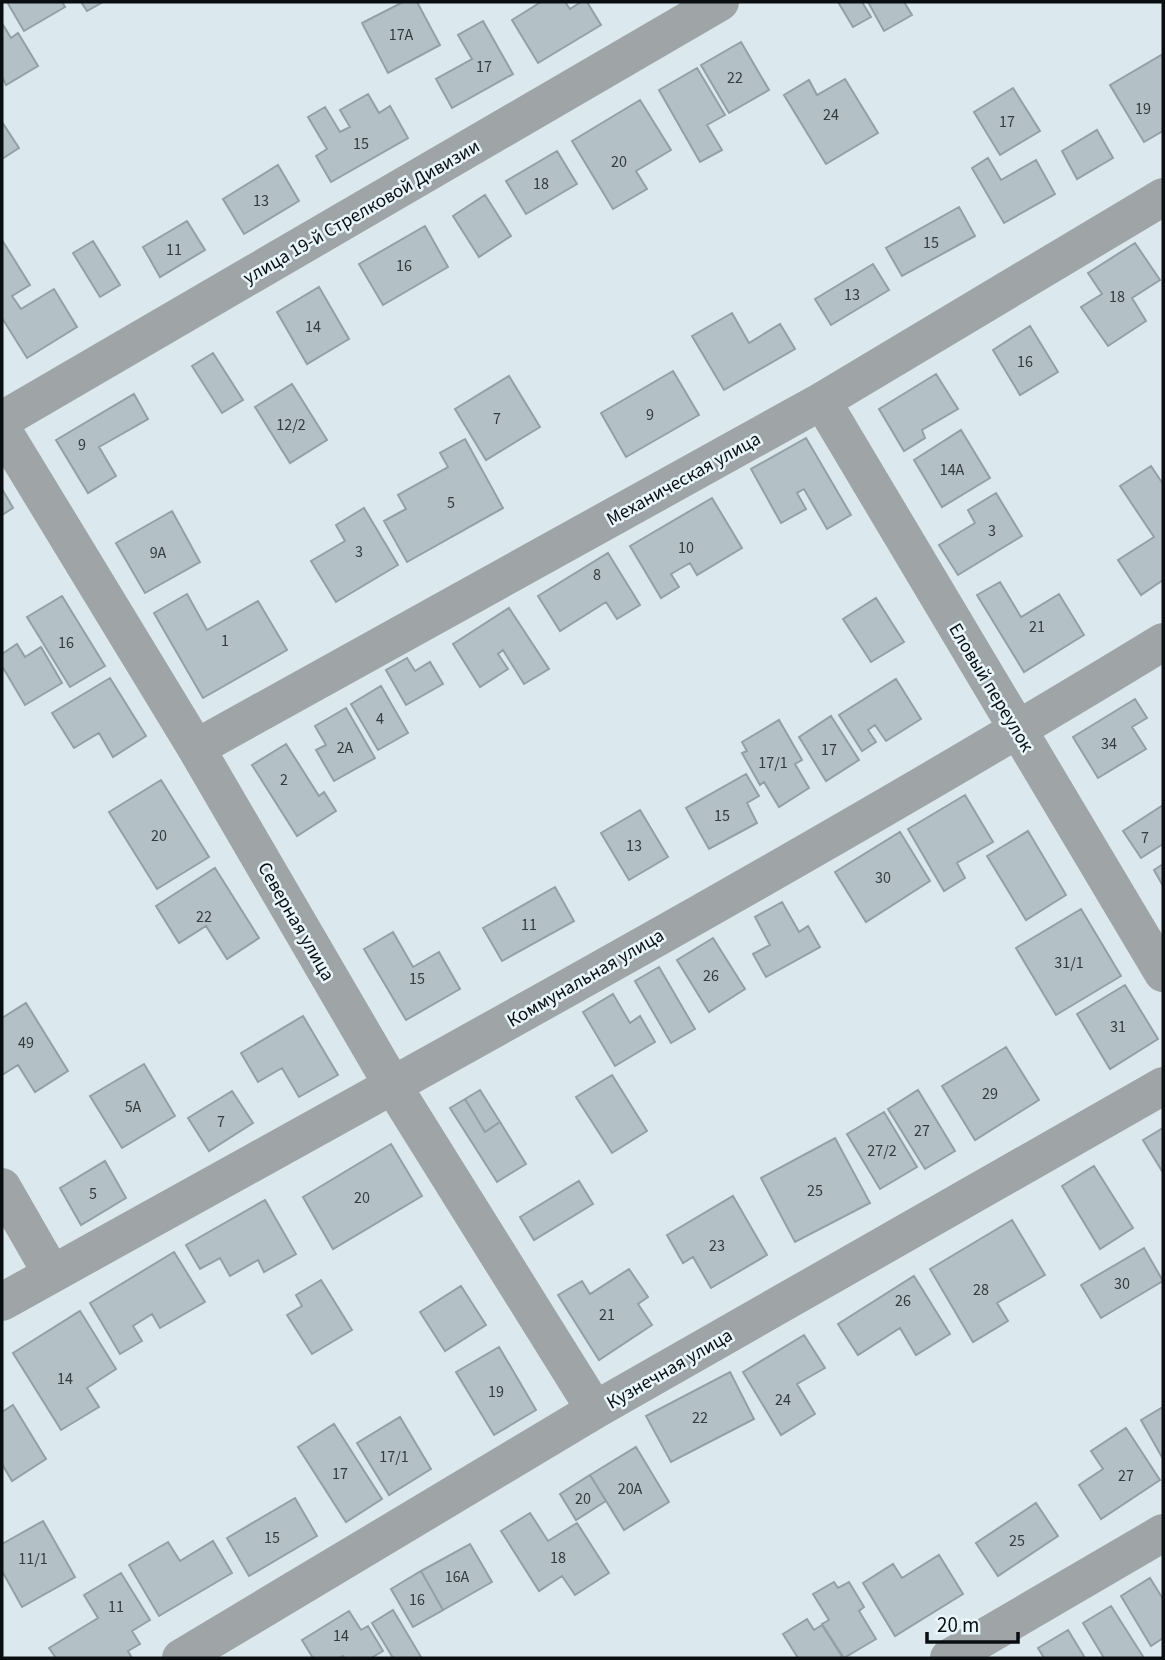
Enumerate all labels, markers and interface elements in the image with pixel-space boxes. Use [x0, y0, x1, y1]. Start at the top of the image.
house number: 17А [389, 24, 414, 46]
house number: 17 [476, 56, 492, 78]
house number: 22 [727, 67, 743, 89]
house number: 19 [1135, 98, 1151, 120]
house number: 24 [823, 104, 839, 126]
house number: 17 [999, 111, 1015, 133]
street label: улица 19-й Стрелковой Дивизии [238, 133, 485, 291]
house number: 15 [353, 133, 369, 155]
house number: 20 [611, 151, 627, 173]
house number: 18 [533, 173, 549, 195]
house number: 13 [253, 190, 269, 212]
house number: 15 [923, 232, 939, 254]
house number: 11 [166, 239, 182, 261]
house number: 16 [396, 255, 412, 277]
house number: 13 [844, 284, 860, 306]
house number: 18 [1109, 286, 1125, 308]
house number: 14 [305, 316, 321, 338]
house number: 16 [1017, 351, 1033, 373]
house number: 9 [646, 404, 654, 426]
house number: 7 [493, 408, 501, 430]
house number: 12/2 [276, 414, 306, 436]
street label: Механическая улица [602, 426, 766, 533]
house number: 9 [78, 434, 86, 456]
house number: 14А [940, 459, 965, 481]
house number: 5 [447, 492, 455, 514]
house number: 3 [988, 520, 996, 542]
house number: 10 [678, 537, 694, 559]
house number: 3 [355, 541, 363, 563]
house number: 9А [150, 542, 167, 564]
house number: 8 [593, 564, 601, 586]
house number: 21 [1029, 616, 1045, 638]
street label: Еловый переулок [942, 618, 1040, 758]
house number: 1 [221, 630, 229, 652]
house number: 16 [58, 632, 74, 654]
house number: 4 [376, 708, 384, 730]
house number: 34 [1101, 733, 1117, 755]
house number: 2А [337, 737, 354, 759]
house number: 17 [821, 739, 837, 761]
house number: 17/1 [758, 752, 788, 774]
house number: 2 [280, 769, 288, 791]
house number: 15 [714, 805, 730, 827]
house number: 20 [151, 825, 167, 847]
house number: 7 [1141, 827, 1149, 849]
house number: 13 [626, 835, 642, 857]
street label: Северная улица [251, 857, 341, 986]
house number: 30 [875, 867, 891, 889]
house number: 22 [196, 906, 212, 928]
house number: 11 [521, 914, 537, 936]
street label: Коммунальная улица [502, 922, 669, 1034]
house number: 31/1 [1054, 952, 1084, 974]
house number: 26 [703, 965, 719, 987]
house number: 15 [409, 968, 425, 990]
house number: 31 [1110, 1016, 1126, 1038]
house number: 49 [18, 1032, 34, 1054]
house number: 29 [982, 1083, 998, 1105]
house number: 5А [125, 1096, 142, 1118]
house number: 7 [217, 1111, 225, 1133]
house number: 27 [914, 1120, 930, 1142]
house number: 27/2 [867, 1140, 897, 1162]
house number: 25 [807, 1180, 823, 1202]
house number: 5 [89, 1183, 97, 1205]
house number: 20 [354, 1187, 370, 1209]
house number: 23 [709, 1235, 725, 1257]
house number: 30 [1114, 1273, 1130, 1295]
house number: 28 [973, 1279, 989, 1301]
house number: 26 [895, 1290, 911, 1312]
house number: 21 [599, 1304, 615, 1326]
street label: Кузнечная улица [602, 1322, 738, 1416]
house number: 14 [57, 1368, 73, 1390]
house number: 19 [488, 1381, 504, 1403]
house number: 24 [775, 1389, 791, 1411]
house number: 22 [692, 1407, 708, 1429]
house number: 17/1 [379, 1446, 409, 1468]
house number: 17 [332, 1463, 348, 1485]
house number: 27 [1118, 1465, 1134, 1487]
house number: 20А [618, 1478, 643, 1500]
house number: 20 [575, 1488, 591, 1510]
house number: 15 [264, 1527, 280, 1549]
house number: 25 [1009, 1530, 1025, 1552]
house number: 18 [550, 1547, 566, 1569]
house number: 11/1 [18, 1548, 48, 1570]
house number: 16А [445, 1566, 470, 1588]
house number: 16 [409, 1589, 425, 1611]
house number: 11 [108, 1596, 124, 1618]
scale bar [927, 1600, 1018, 1644]
text: 20 m [937, 1610, 979, 1640]
house number: 14 [333, 1625, 349, 1647]

